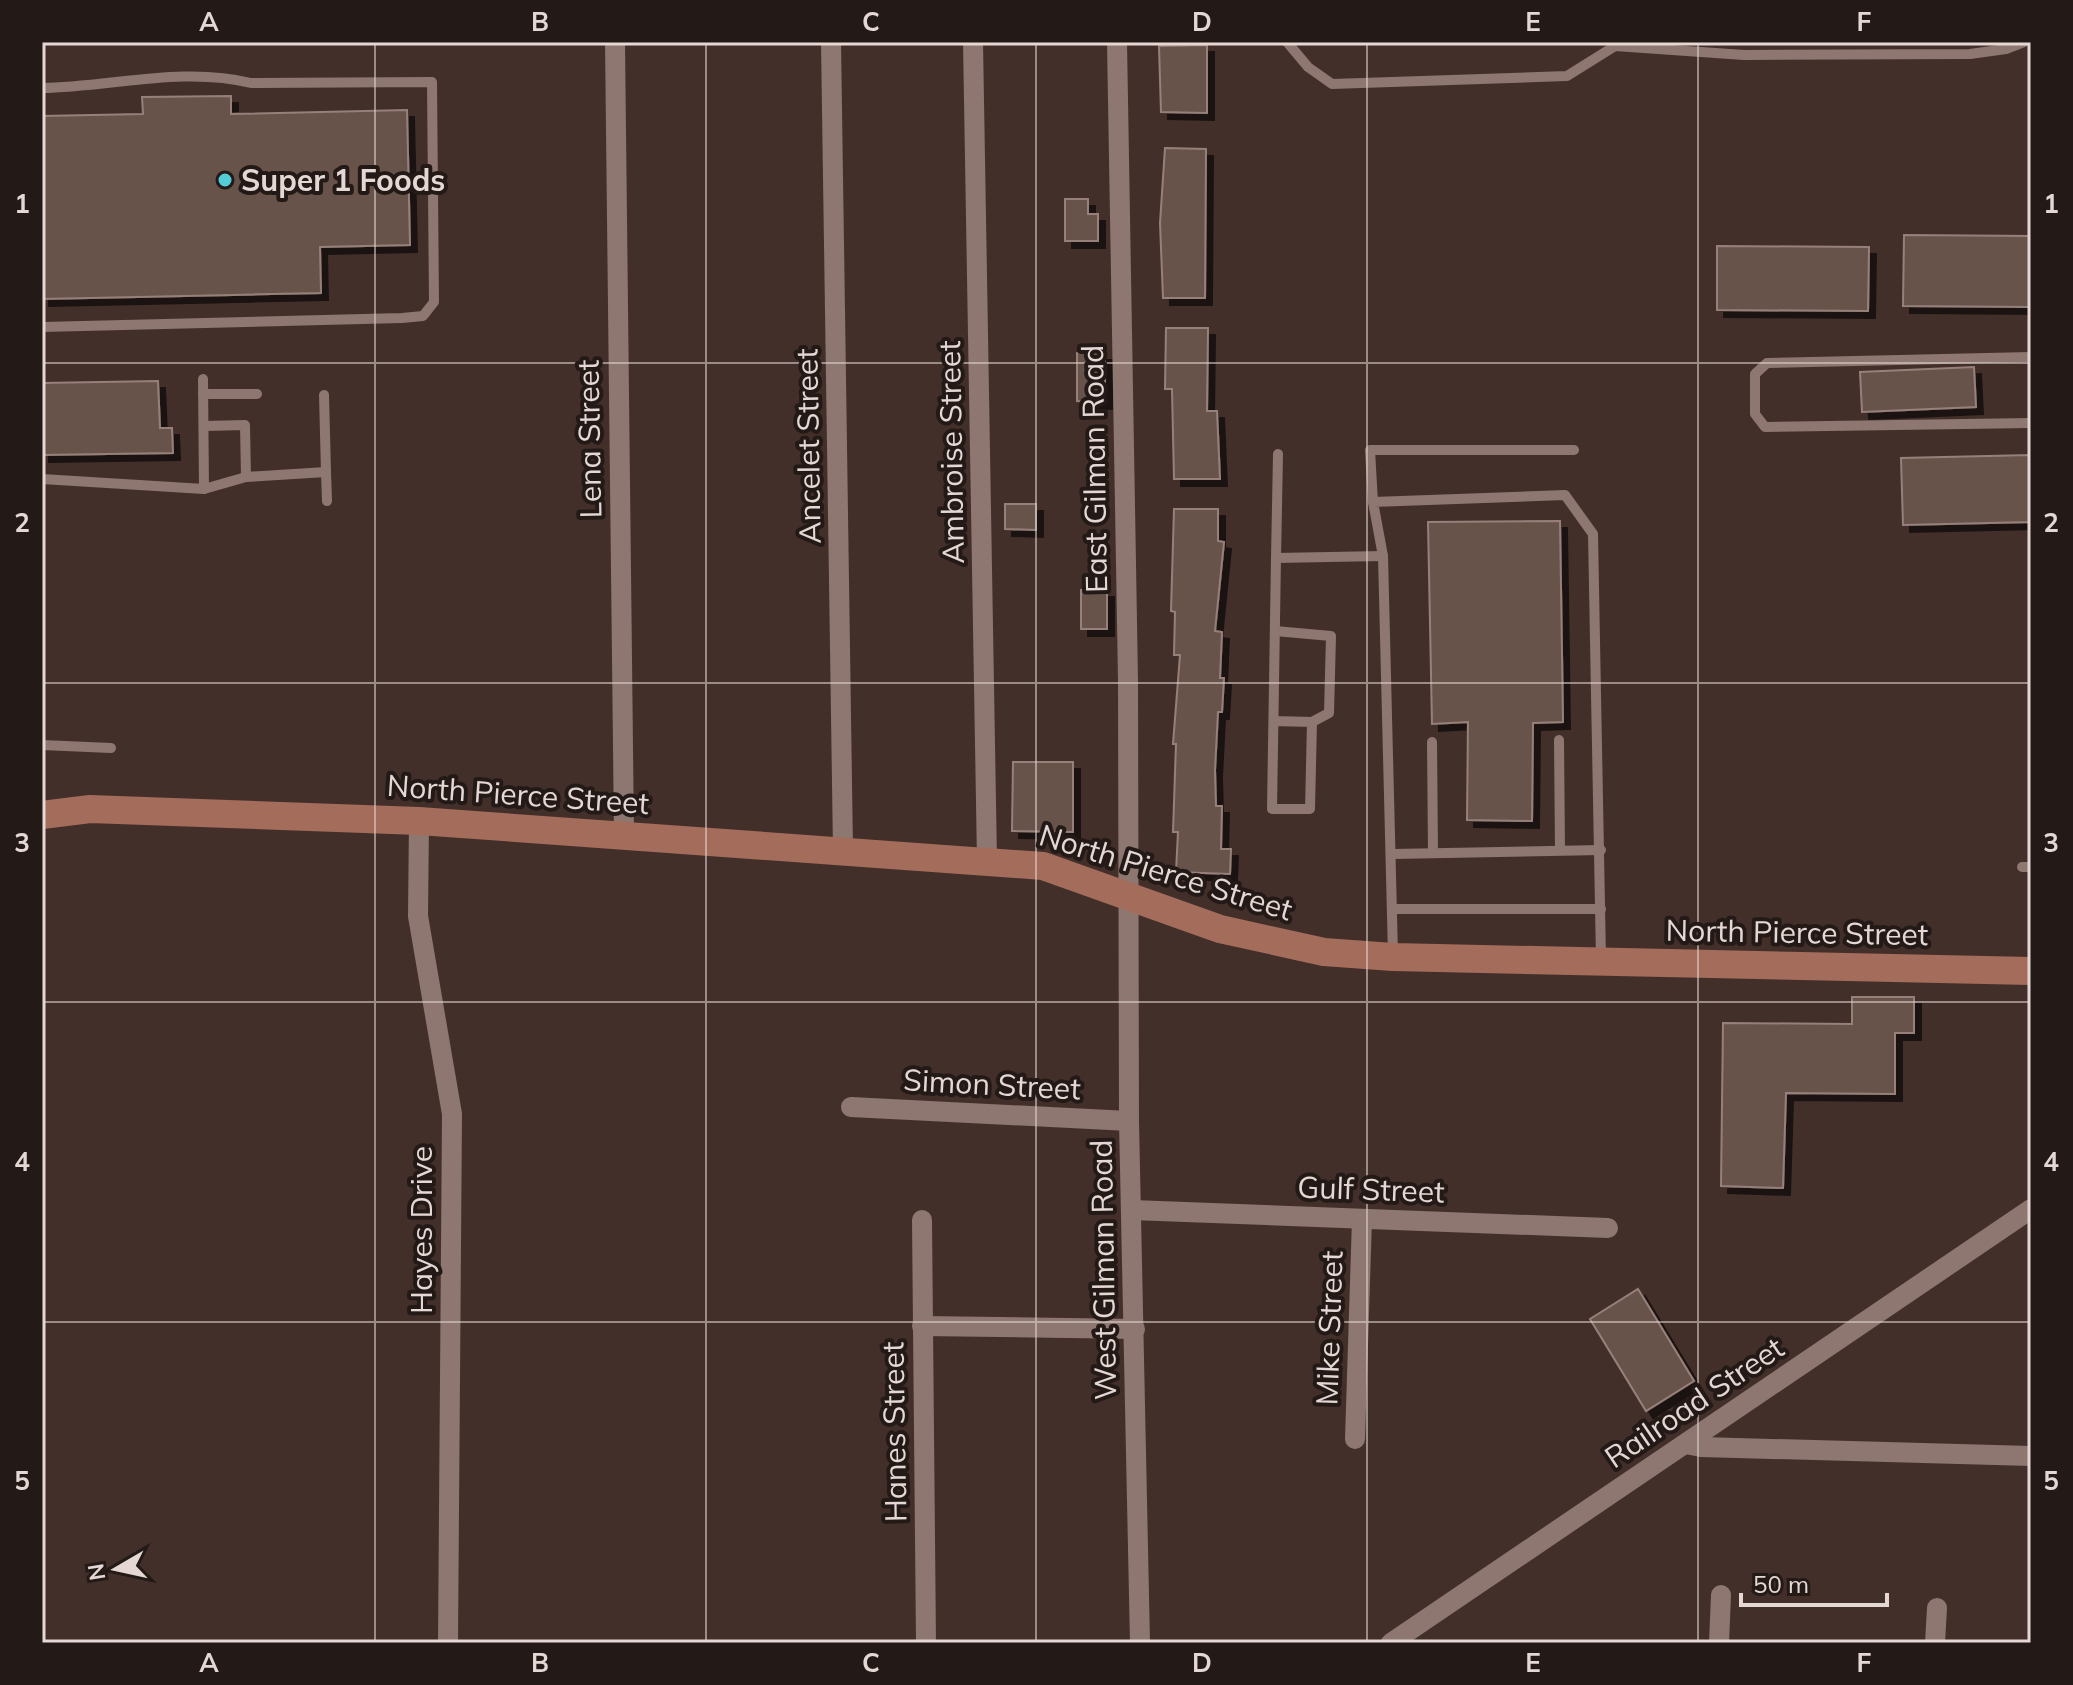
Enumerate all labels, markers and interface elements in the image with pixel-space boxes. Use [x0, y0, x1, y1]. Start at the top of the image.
text: A [199, 5, 219, 38]
text: B [531, 5, 549, 38]
text: C [862, 5, 880, 38]
text: D [1192, 5, 1212, 38]
text: E [1525, 5, 1541, 38]
text: F [1857, 5, 1872, 38]
place label: Super 1 Foods [241, 161, 445, 199]
marker: Super 1 Foods [216, 171, 234, 189]
text: 1 [14, 187, 30, 220]
text: 1 [2043, 187, 2059, 220]
street label: Ambroise Street [930, 340, 972, 564]
street label: East Gilman Road [1073, 345, 1115, 593]
street label: Ancelet Street [787, 348, 829, 544]
street label: Lena Street [569, 359, 609, 519]
text: 2 [14, 506, 30, 539]
text: 2 [2043, 506, 2059, 539]
street label: North Pierce Street [386, 766, 650, 822]
street label: North Pierce Street [1035, 815, 1297, 929]
text: 3 [14, 826, 30, 859]
text: 3 [2043, 826, 2059, 859]
street label: North Pierce Street [1665, 911, 1929, 953]
street label: Simon Street [902, 1060, 1082, 1108]
street label: West Gilman Road [1082, 1139, 1124, 1401]
text: 4 [14, 1145, 30, 1178]
text: 4 [2043, 1145, 2059, 1178]
street label: Hayes Drive [402, 1146, 440, 1314]
street label: Gulf Street [1297, 1167, 1445, 1211]
street label: Mike Street [1307, 1250, 1351, 1406]
street label: Railroad Street [1597, 1328, 1791, 1476]
street label: Hanes Street [873, 1341, 915, 1523]
text: 5 [14, 1464, 30, 1497]
text: 5 [2043, 1464, 2059, 1497]
north arrow [76, 1529, 156, 1609]
scale bar [1741, 1557, 1887, 1607]
text: N [81, 1562, 111, 1583]
text: 50 m [1753, 1569, 1809, 1599]
text: A [199, 1646, 219, 1679]
text: B [531, 1646, 549, 1679]
text: C [862, 1646, 880, 1679]
text: D [1192, 1646, 1212, 1679]
text: E [1525, 1646, 1541, 1679]
text: F [1857, 1646, 1872, 1679]

